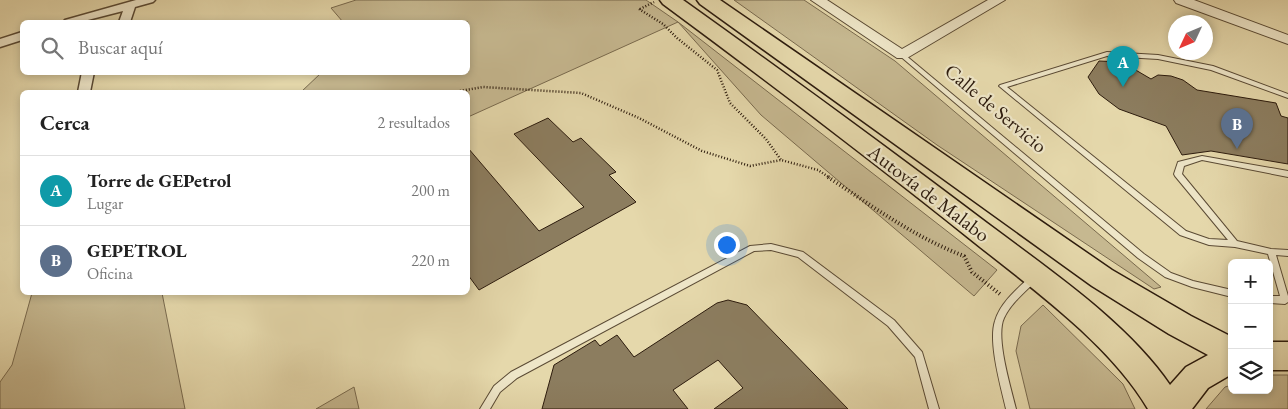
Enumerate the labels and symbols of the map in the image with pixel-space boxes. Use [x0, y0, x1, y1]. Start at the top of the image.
north arrow [1168, 15, 1213, 60]
pin: A [1107, 46, 1139, 87]
street label: Calle de Servicio [939, 58, 1053, 158]
pin: B [1221, 108, 1253, 149]
street label: Autovía de Malabo [862, 138, 995, 247]
your location [714, 232, 740, 258]

